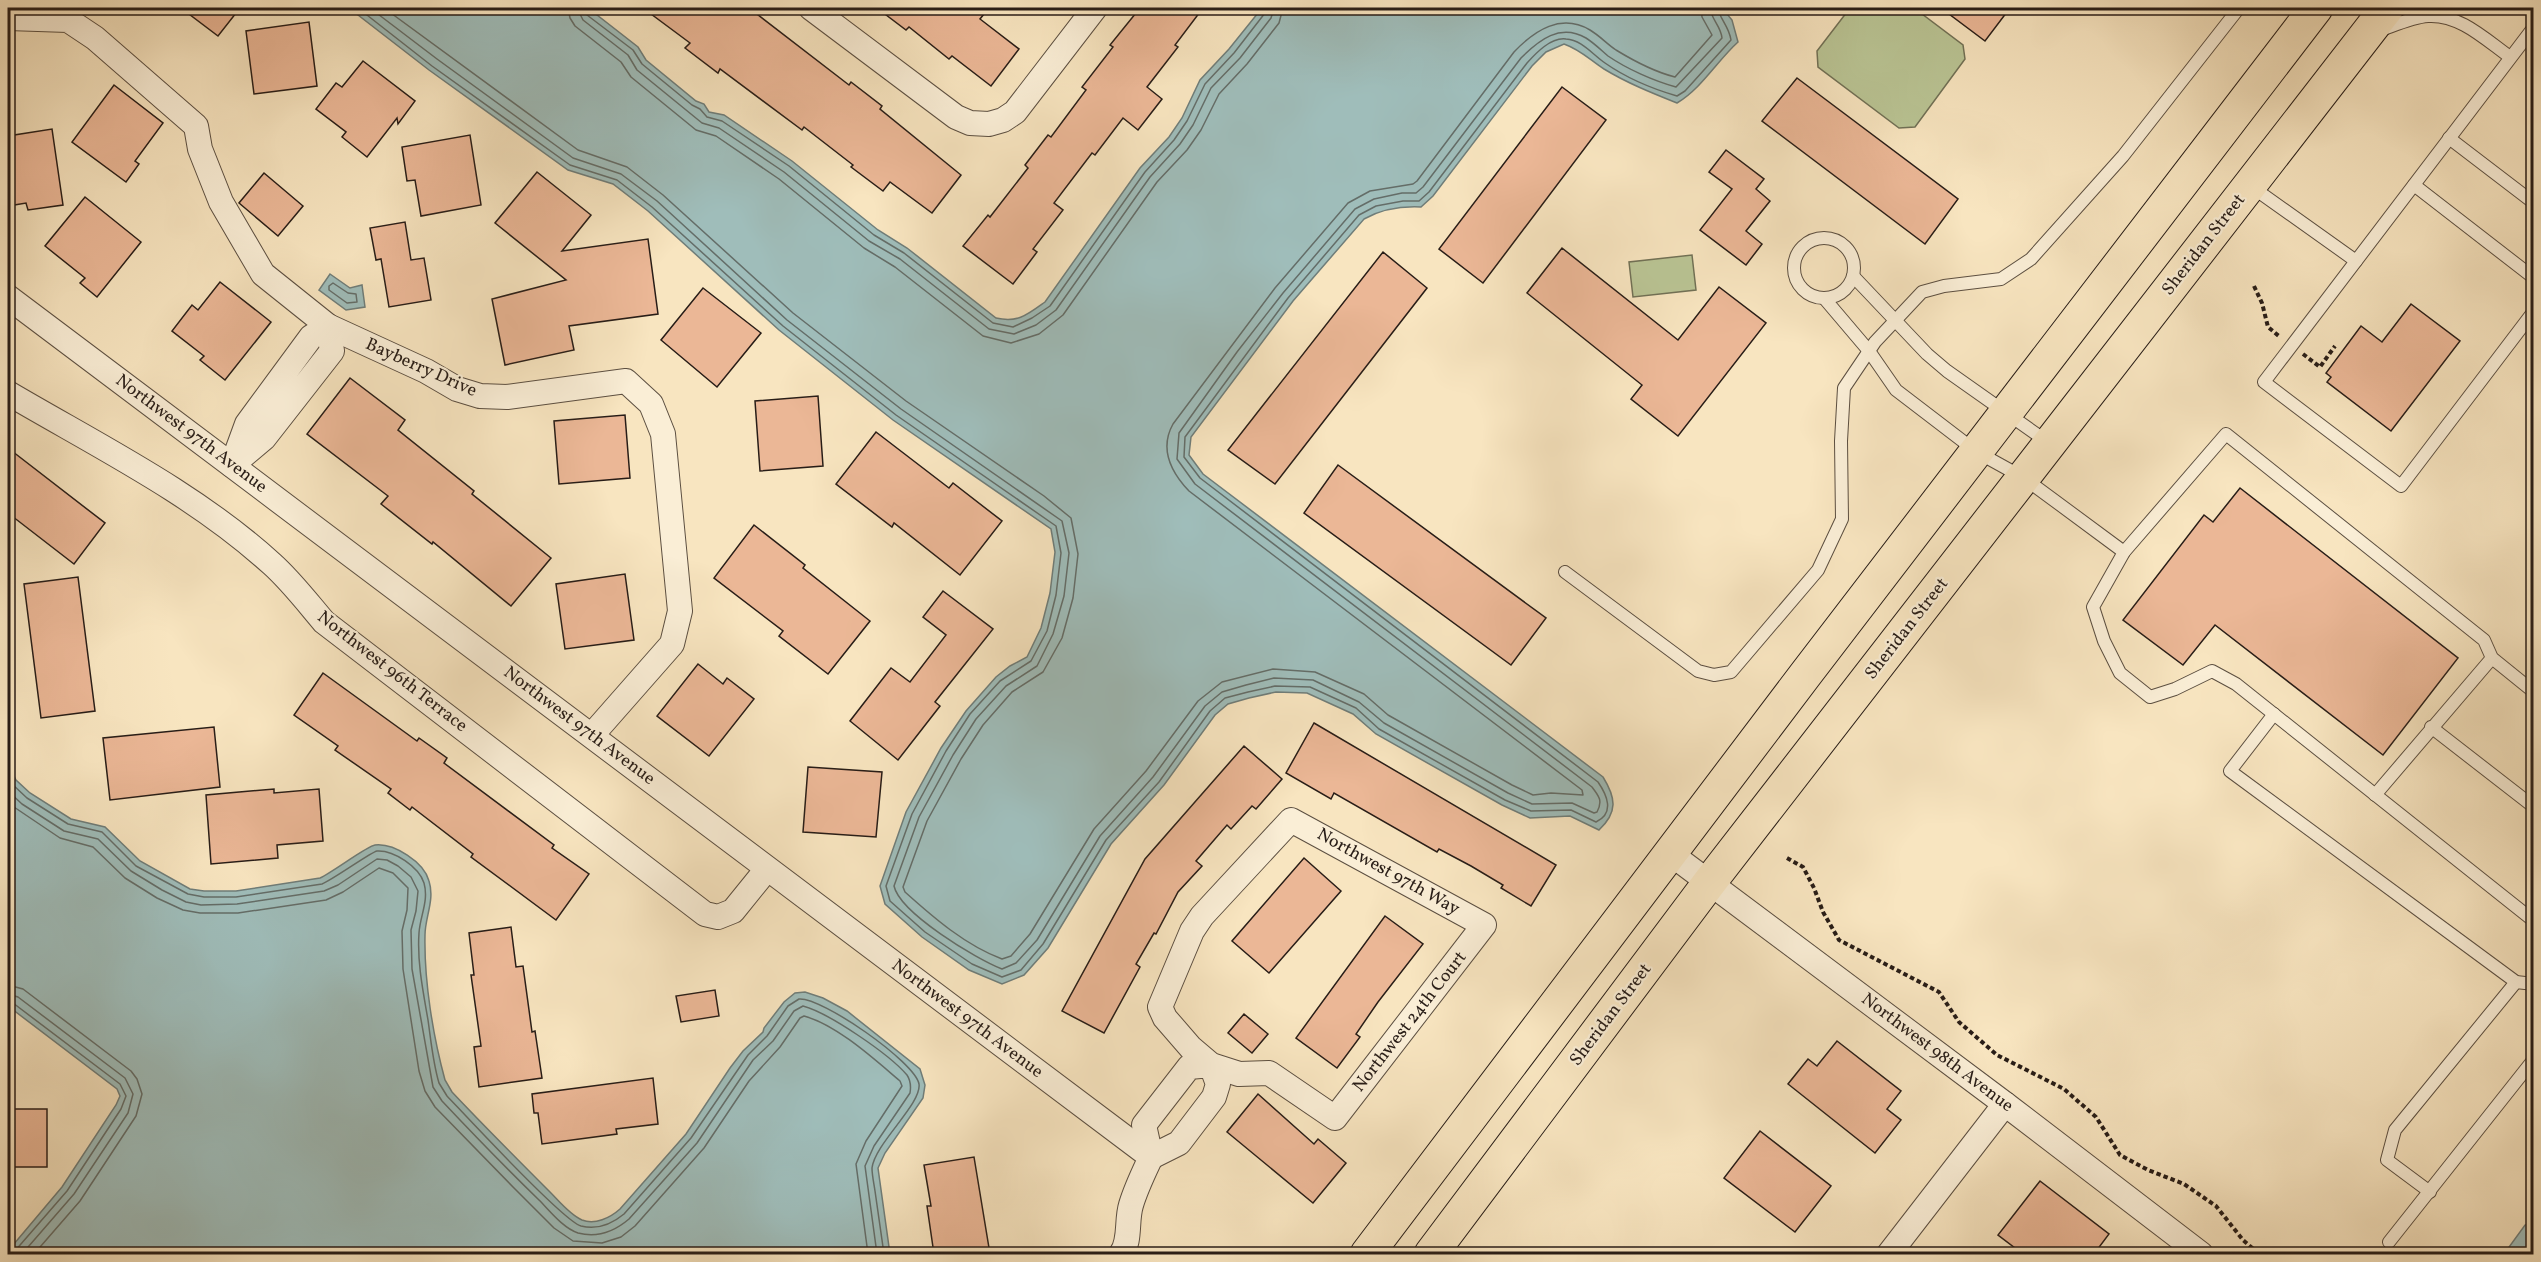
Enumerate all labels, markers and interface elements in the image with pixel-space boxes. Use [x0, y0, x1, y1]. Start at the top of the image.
street label: Sheridan Street [2156, 189, 2252, 301]
street label: Bayberry Drive [361, 332, 481, 404]
street label: Northwest 97th Avenue [110, 369, 272, 499]
street label: Sheridan Street [1859, 573, 1955, 685]
street label: Northwest 96th Terrace [312, 605, 472, 739]
street label: Northwest 97th Avenue [498, 661, 660, 791]
street label: Northwest 97th Way [1312, 822, 1464, 922]
street label: Northwest 24th Court [1347, 946, 1473, 1098]
street label: Northwest 97th Avenue [886, 954, 1048, 1084]
street label: Sheridan Street [1564, 958, 1658, 1072]
street label: Northwest 98th Avenue [1856, 987, 2018, 1119]

